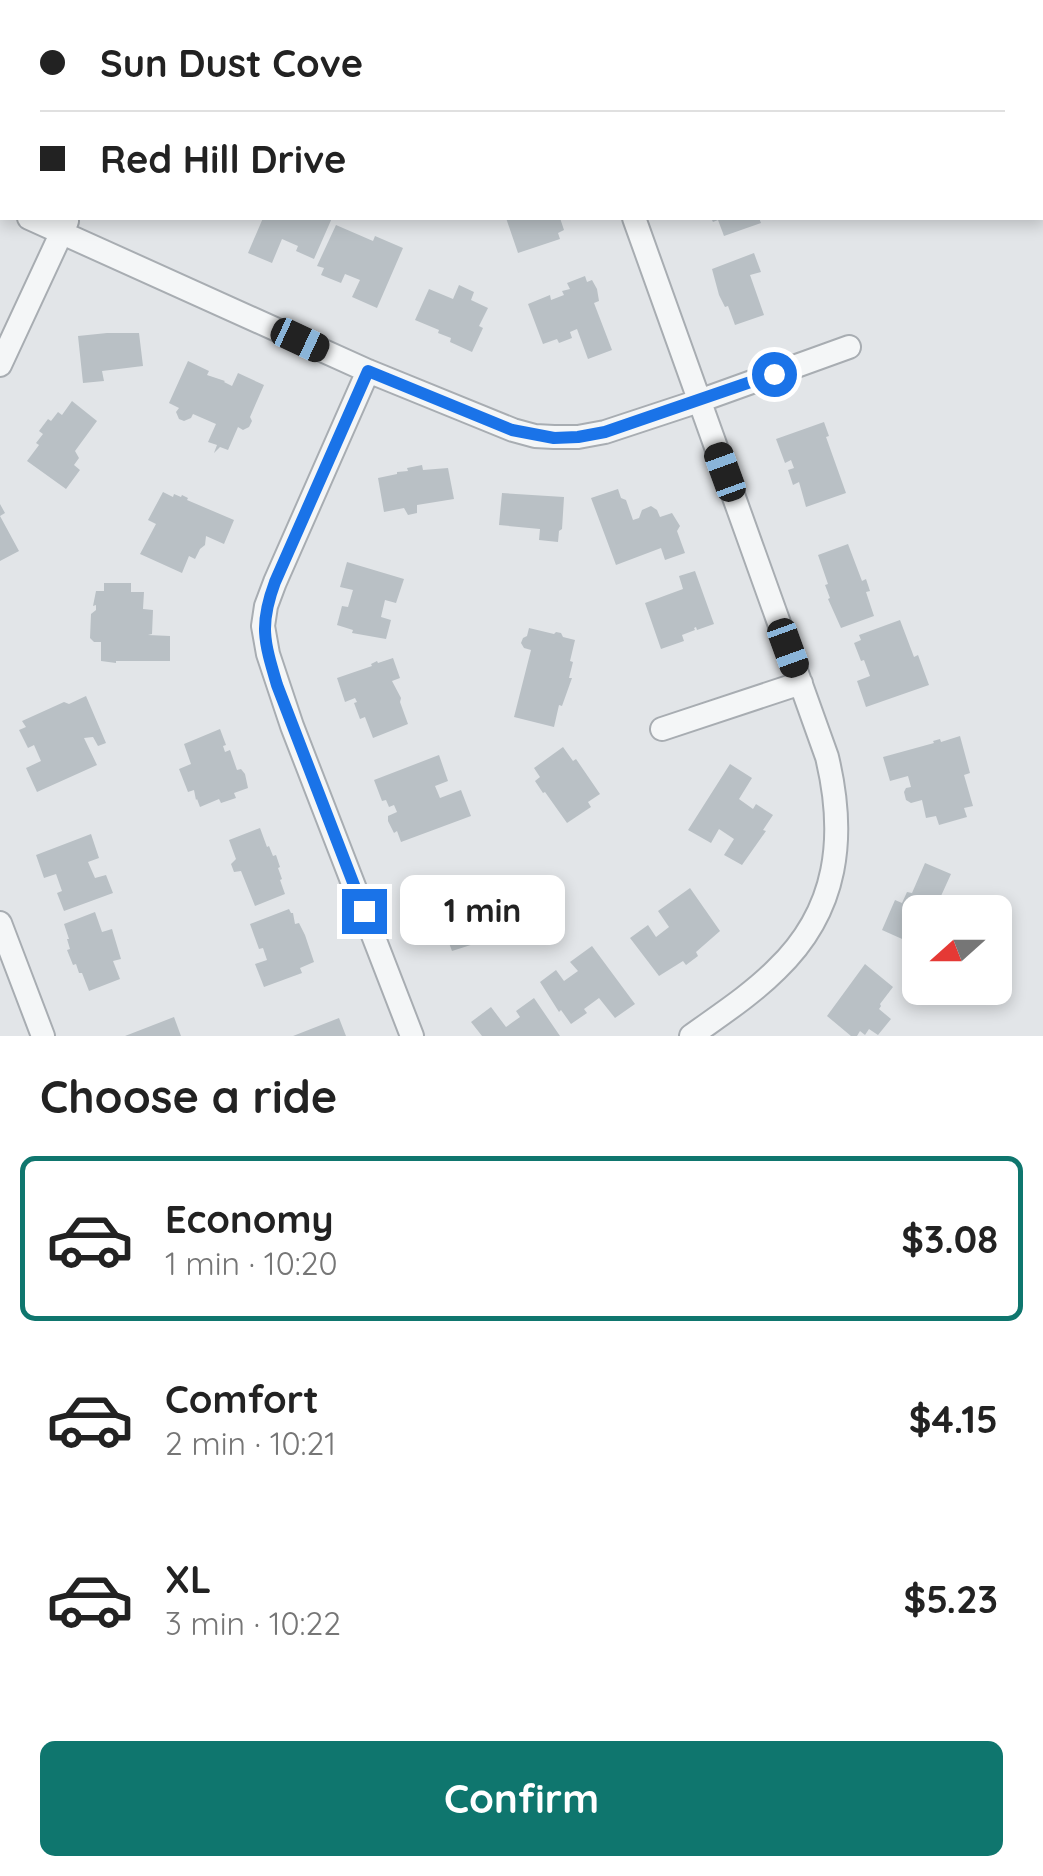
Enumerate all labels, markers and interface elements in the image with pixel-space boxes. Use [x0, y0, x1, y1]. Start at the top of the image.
text: Sun Dust Cove [100, 39, 363, 87]
text: Red Hill Drive [100, 135, 347, 183]
car [266, 314, 334, 366]
route start [752, 352, 797, 397]
car [701, 439, 749, 505]
car [764, 615, 812, 681]
callout: 1 min [399, 876, 564, 946]
route end [342, 889, 387, 934]
text: 1 min [444, 890, 521, 930]
north arrow [902, 895, 1012, 1005]
map controls [902, 895, 1012, 1005]
text: Choose a ride [40, 1068, 337, 1124]
icon: car [45, 1194, 135, 1284]
text: Economy [165, 1195, 334, 1243]
text: $3.08 [901, 1215, 998, 1263]
text: 1 min · 10:20 [165, 1243, 337, 1283]
icon: car [45, 1374, 135, 1464]
text: Comfort [165, 1375, 319, 1423]
text: $4.15 [909, 1395, 998, 1443]
text: 2 min · 10:21 [165, 1423, 336, 1463]
icon: car [45, 1554, 135, 1644]
text: XL [165, 1555, 211, 1603]
text: $5.23 [903, 1575, 998, 1623]
text: 3 min · 10:22 [165, 1603, 341, 1643]
button: Confirm [40, 1741, 1003, 1856]

